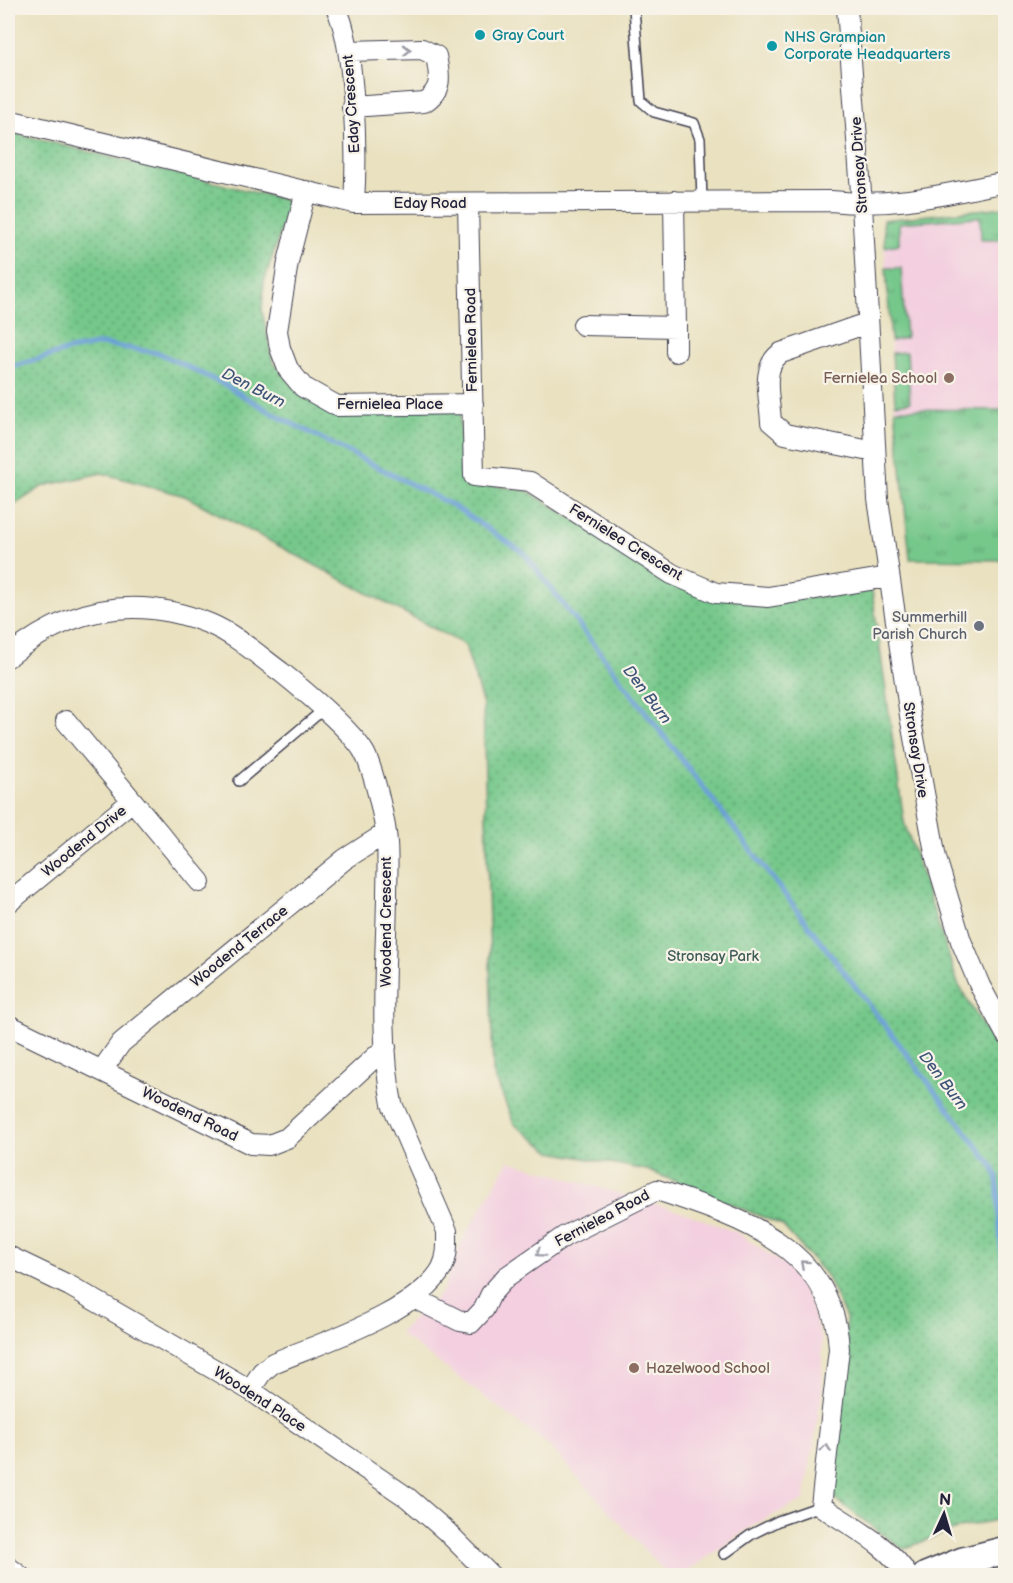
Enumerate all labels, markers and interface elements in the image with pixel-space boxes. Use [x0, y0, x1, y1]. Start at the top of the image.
place label: Gray Court [492, 26, 565, 45]
marker: Gray Court [473, 28, 487, 42]
place label: NHS Grampian Corporate Headquarters [784, 28, 951, 64]
marker: NHS Grampian Corporate Headquarters [765, 39, 779, 53]
one-way arrow [402, 43, 411, 56]
street label: Eday Crescent [339, 54, 364, 154]
street label: Stronsay Drive [847, 116, 872, 214]
street label: Eday Road [393, 194, 467, 213]
street label: Fernielea Road [461, 288, 482, 392]
water label: Den Burn [218, 364, 288, 412]
place label: Fernielea School [823, 369, 937, 388]
marker: Fernielea School [942, 371, 956, 385]
street label: Fernielea Place [337, 395, 443, 414]
street label: Fernielea Crescent [565, 500, 686, 585]
place label: Summerhill Parish Church [872, 608, 967, 644]
marker: Summerhill Parish Church [972, 619, 986, 633]
water label: Den Burn [619, 662, 675, 728]
street label: Stronsay Drive [899, 701, 932, 799]
street label: Woodend Drive [38, 801, 131, 881]
street label: Woodend Crescent [377, 856, 396, 987]
street label: Woodend Terrace [187, 901, 292, 992]
park label: Stronsay Park [667, 947, 759, 966]
water label: Den Burn [915, 1048, 971, 1114]
street label: Woodend Road [139, 1083, 241, 1146]
street label: Fernielea Road [552, 1185, 653, 1251]
one-way arrow [536, 1246, 547, 1257]
one-way arrow [800, 1260, 810, 1271]
place label: Hazelwood School [646, 1359, 770, 1378]
marker: Hazelwood School [627, 1361, 641, 1375]
street label: Woodend Place [210, 1362, 310, 1436]
one-way arrow [819, 1443, 832, 1452]
north arrow [914, 1484, 974, 1544]
text: N [938, 1491, 952, 1510]

